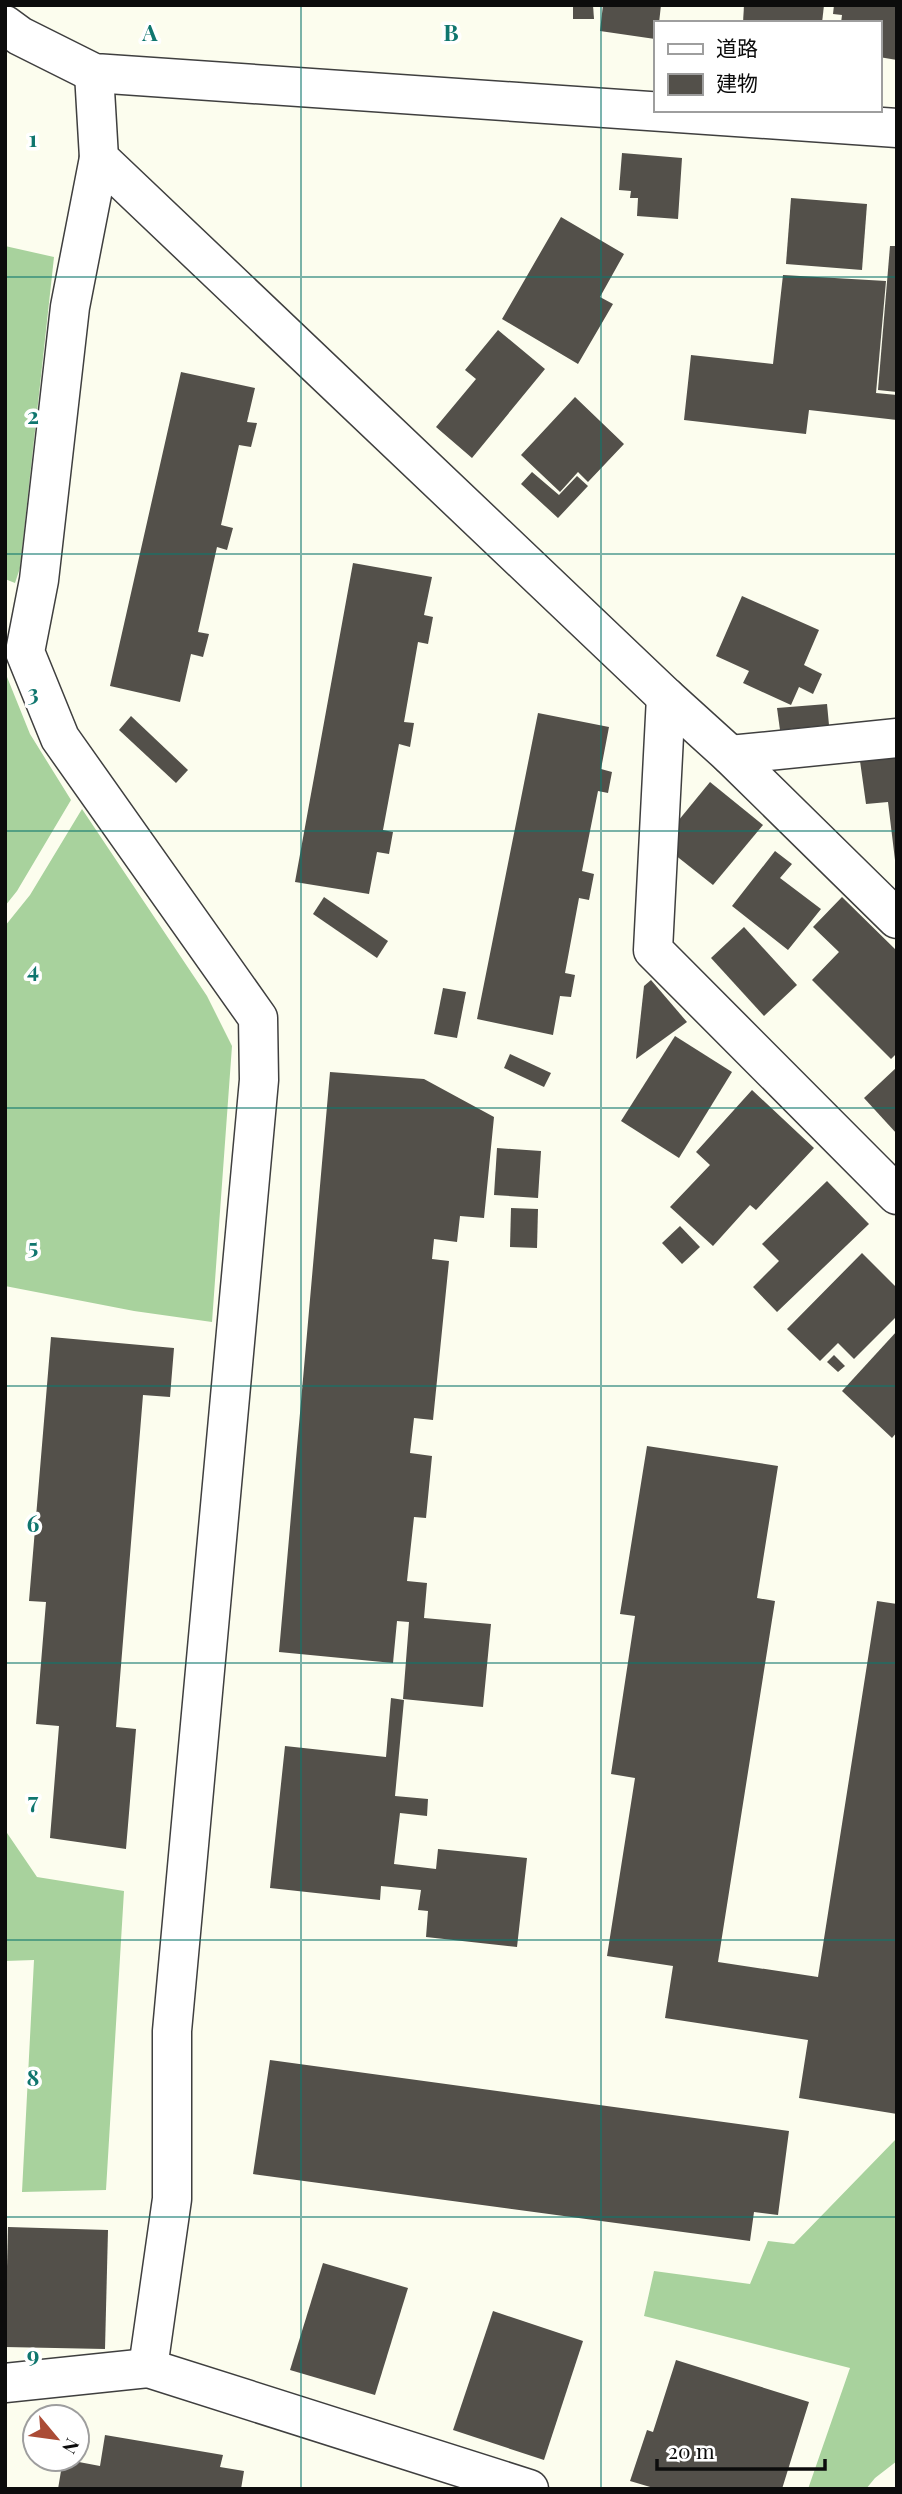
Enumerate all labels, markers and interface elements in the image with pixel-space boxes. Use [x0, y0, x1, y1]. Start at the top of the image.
text: A [141, 16, 158, 47]
text: B [443, 16, 459, 47]
legend [654, 21, 881, 112]
text: 道路 [716, 33, 758, 61]
text: 建物 [716, 68, 758, 96]
text: 1 [29, 122, 38, 153]
text: 2 [27, 399, 39, 430]
text: 3 [27, 676, 39, 707]
text: 4 [27, 953, 39, 984]
text: 5 [28, 1230, 38, 1261]
text: 6 [27, 1507, 40, 1538]
text: 7 [28, 1784, 39, 1815]
text: 8 [27, 2061, 39, 2092]
text: 9 [27, 2338, 39, 2369]
north arrow [21, 2403, 91, 2473]
scale bar [657, 2428, 825, 2472]
text: N [57, 2434, 86, 2459]
text: 20 m [668, 2436, 715, 2464]

